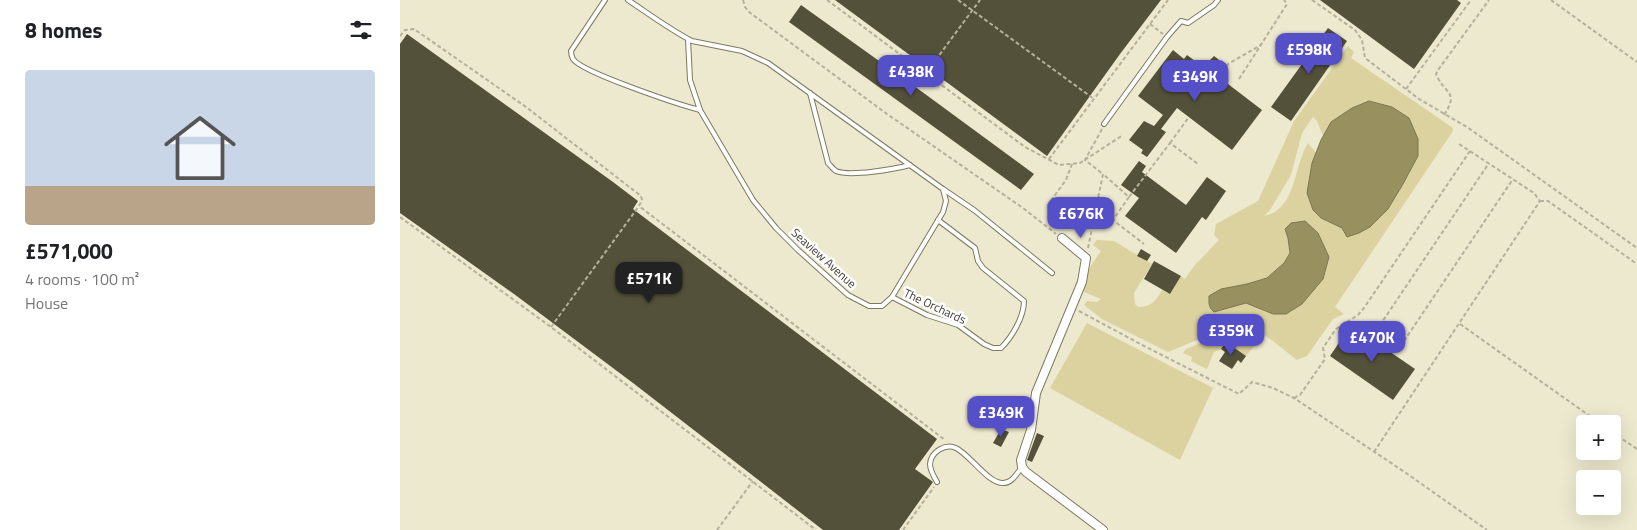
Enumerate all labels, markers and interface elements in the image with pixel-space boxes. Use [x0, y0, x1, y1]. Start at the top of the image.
text: 8 homes [25, 14, 102, 46]
icon: filters [347, 16, 375, 44]
pin: £598K [1274, 32, 1344, 75]
text: £598K [1286, 37, 1332, 61]
pin: £438K [876, 54, 946, 97]
text: £438K [888, 59, 934, 83]
pin: £349K [1160, 59, 1230, 102]
text: £349K [1172, 64, 1218, 88]
icon: home [155, 103, 245, 193]
pin: £676K [1046, 196, 1116, 239]
text: £676K [1058, 201, 1104, 225]
street label: Seaview Avenue [787, 223, 861, 293]
text: £571,000 [25, 235, 113, 267]
pin: £571K [614, 262, 684, 304]
text: £571K [626, 266, 672, 290]
text: 4 rooms · 100 m² [25, 267, 139, 291]
street label: The Orchards [901, 283, 970, 329]
text: House [25, 291, 68, 315]
pin: £359K [1196, 314, 1266, 356]
text: £359K [1208, 318, 1254, 342]
pin: £470K [1337, 320, 1407, 363]
text: £470K [1349, 325, 1395, 349]
pin: £349K [966, 396, 1036, 438]
text: £349K [978, 400, 1024, 424]
map controls [1576, 415, 1621, 515]
button: + [1576, 415, 1621, 460]
button: − [1576, 470, 1621, 515]

